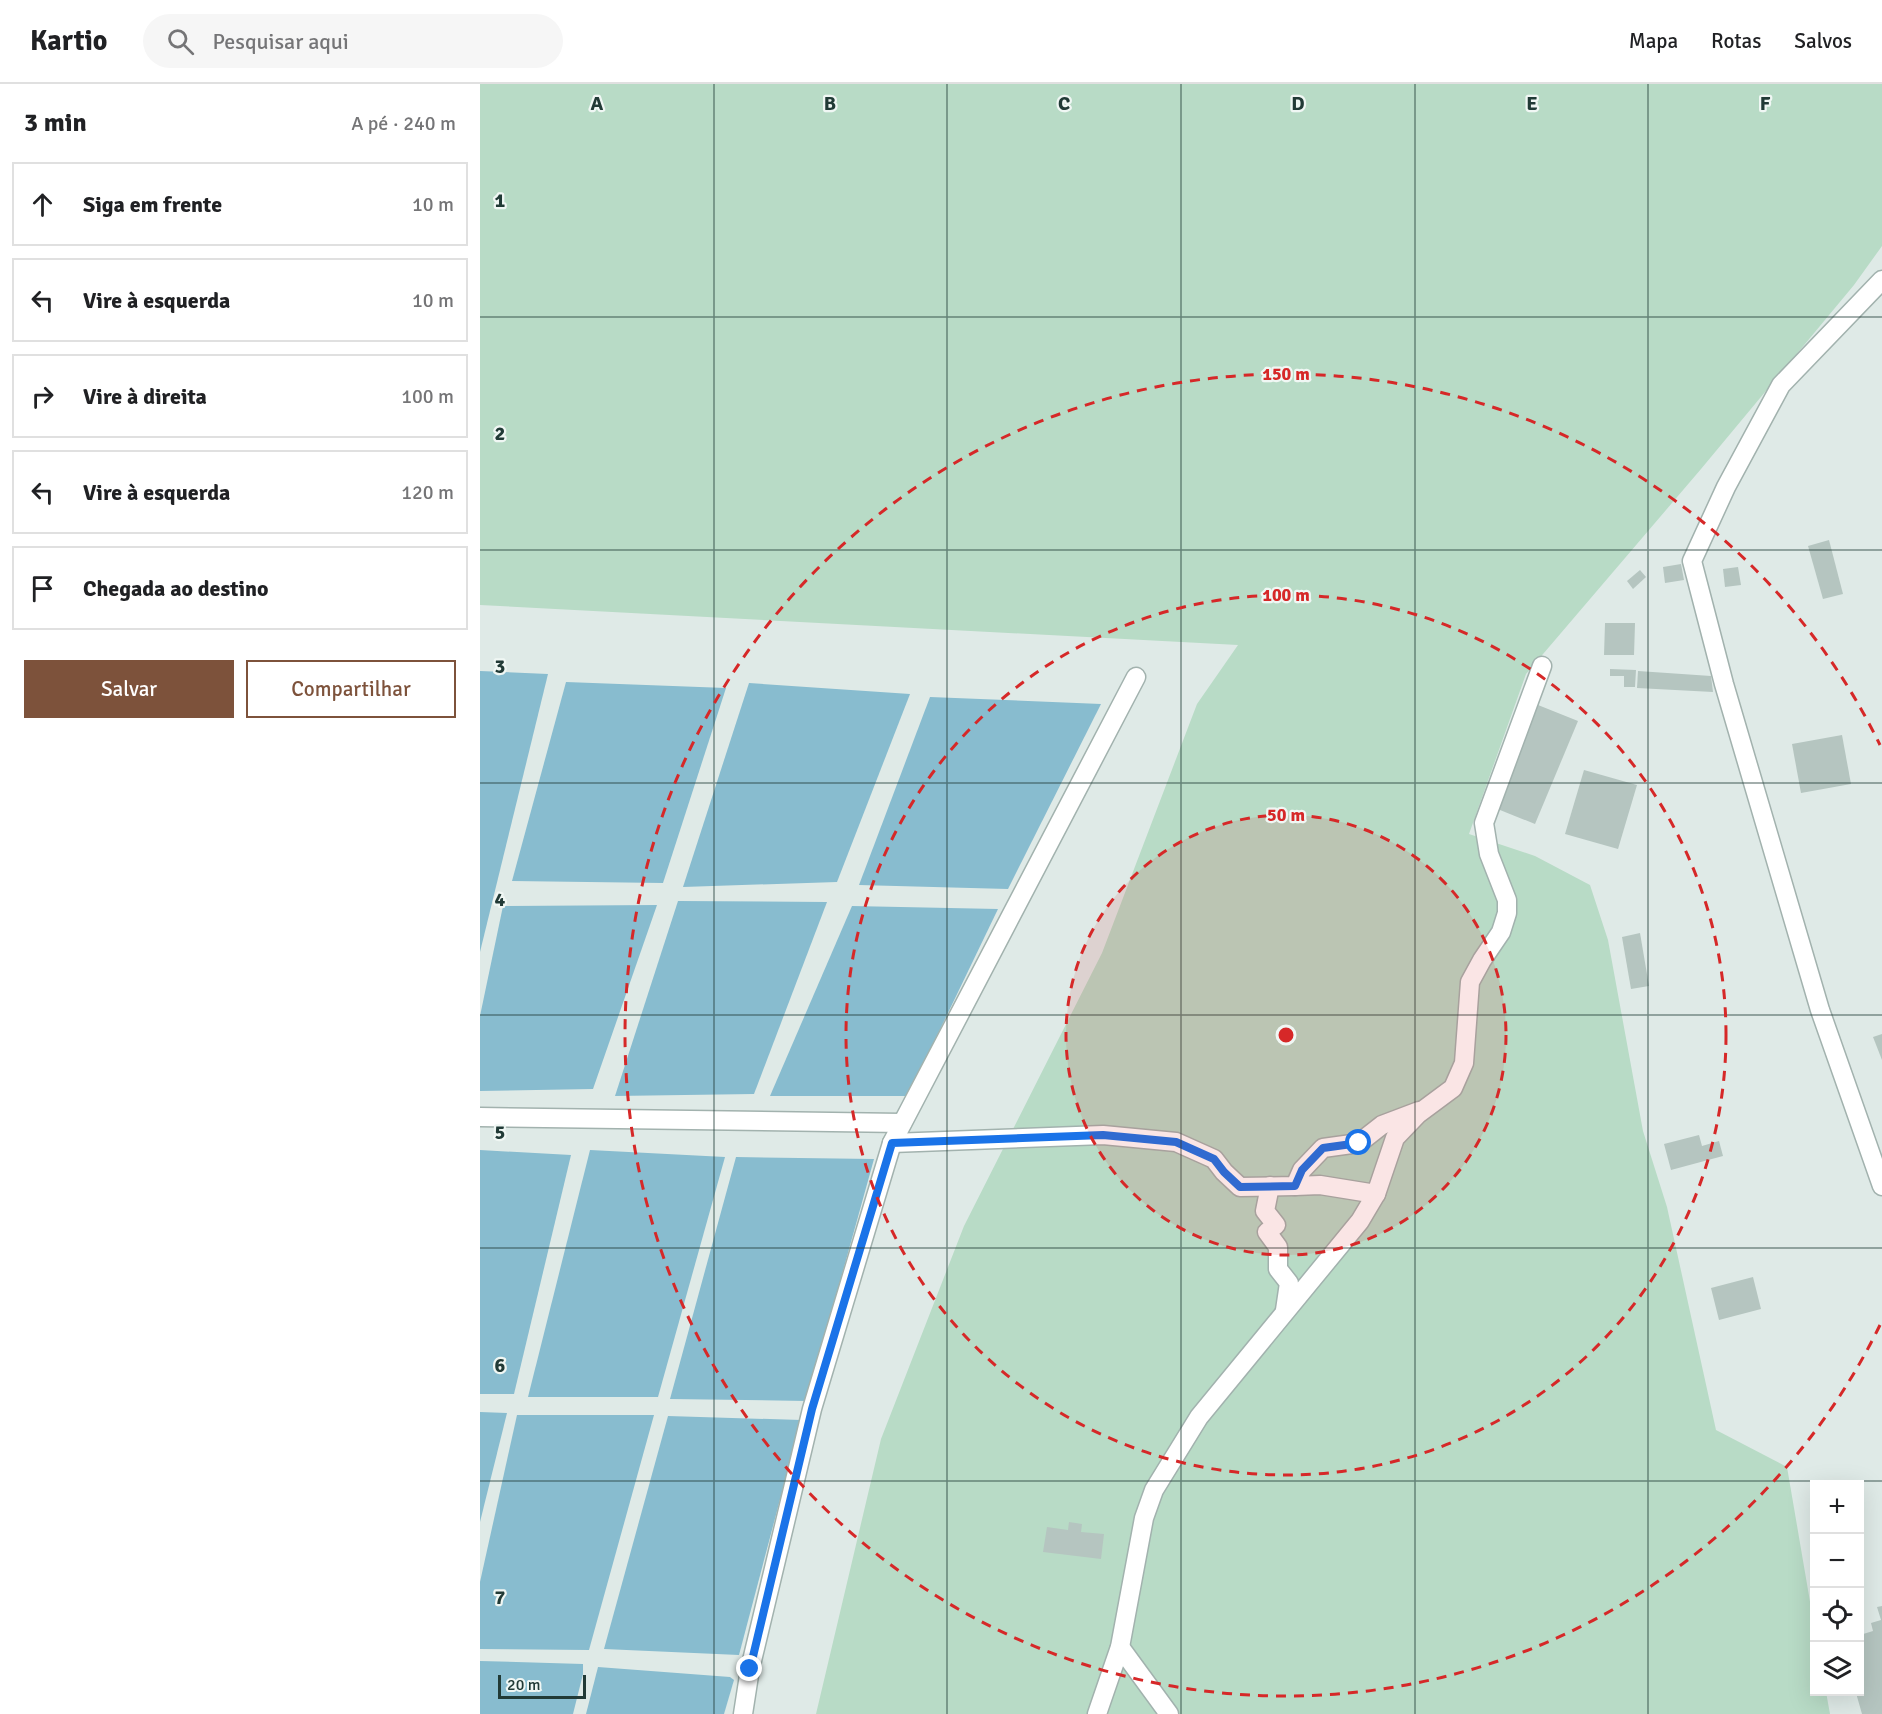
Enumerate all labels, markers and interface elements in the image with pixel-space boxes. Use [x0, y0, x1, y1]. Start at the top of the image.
search box [143, 14, 563, 68]
text: Kartio [30, 24, 107, 58]
icon: search [164, 25, 197, 58]
text: Pesquisar aqui [212, 28, 349, 55]
text: Mapa [1629, 28, 1678, 54]
text: Rotas [1711, 28, 1761, 54]
text: Salvos [1794, 28, 1852, 54]
text: A [591, 91, 604, 116]
text: B [824, 91, 836, 116]
text: C [1058, 91, 1070, 116]
text: D [1291, 91, 1305, 116]
text: E [1526, 91, 1538, 116]
text: F [1760, 91, 1771, 116]
text: 3 min [24, 107, 87, 139]
text: A pé · 240 m [351, 111, 456, 136]
icon: ahead [26, 188, 59, 221]
text: 1 [495, 188, 506, 213]
text: Siga em frente [83, 191, 222, 218]
text: 10 m [412, 192, 454, 217]
icon: left [26, 284, 59, 317]
text: Vire à esquerda [83, 287, 230, 314]
text: 10 m [412, 288, 454, 313]
text: 150 m [1262, 363, 1310, 385]
icon: right [26, 380, 59, 413]
text: Vire à direita [83, 383, 207, 410]
text: 100 m [401, 384, 454, 409]
text: 2 [495, 421, 505, 446]
icon: left [26, 476, 59, 509]
text: Vire à esquerda [83, 479, 230, 506]
text: 120 m [401, 480, 454, 505]
icon: arrive [26, 572, 59, 605]
text: Chegada ao destino [83, 575, 269, 602]
text: 100 m [1262, 584, 1310, 606]
text: 3 [495, 654, 505, 679]
button: Salvar [24, 660, 234, 718]
button: Compartilhar [246, 660, 456, 718]
text: 50 m [1267, 804, 1305, 826]
text: 4 [495, 887, 506, 912]
centre of rings [1276, 1025, 1296, 1045]
text: 5 [495, 1120, 505, 1145]
route start [1345, 1129, 1371, 1155]
text: 6 [495, 1353, 506, 1378]
map controls [1810, 1480, 1864, 1696]
button: + [1810, 1480, 1864, 1534]
button: − [1810, 1534, 1864, 1588]
text: 7 [495, 1585, 506, 1610]
button: locate [1810, 1588, 1864, 1642]
button: layers [1810, 1642, 1864, 1696]
route end [736, 1655, 762, 1681]
scale bar [498, 1672, 586, 1700]
text: 20 m [507, 1675, 541, 1695]

